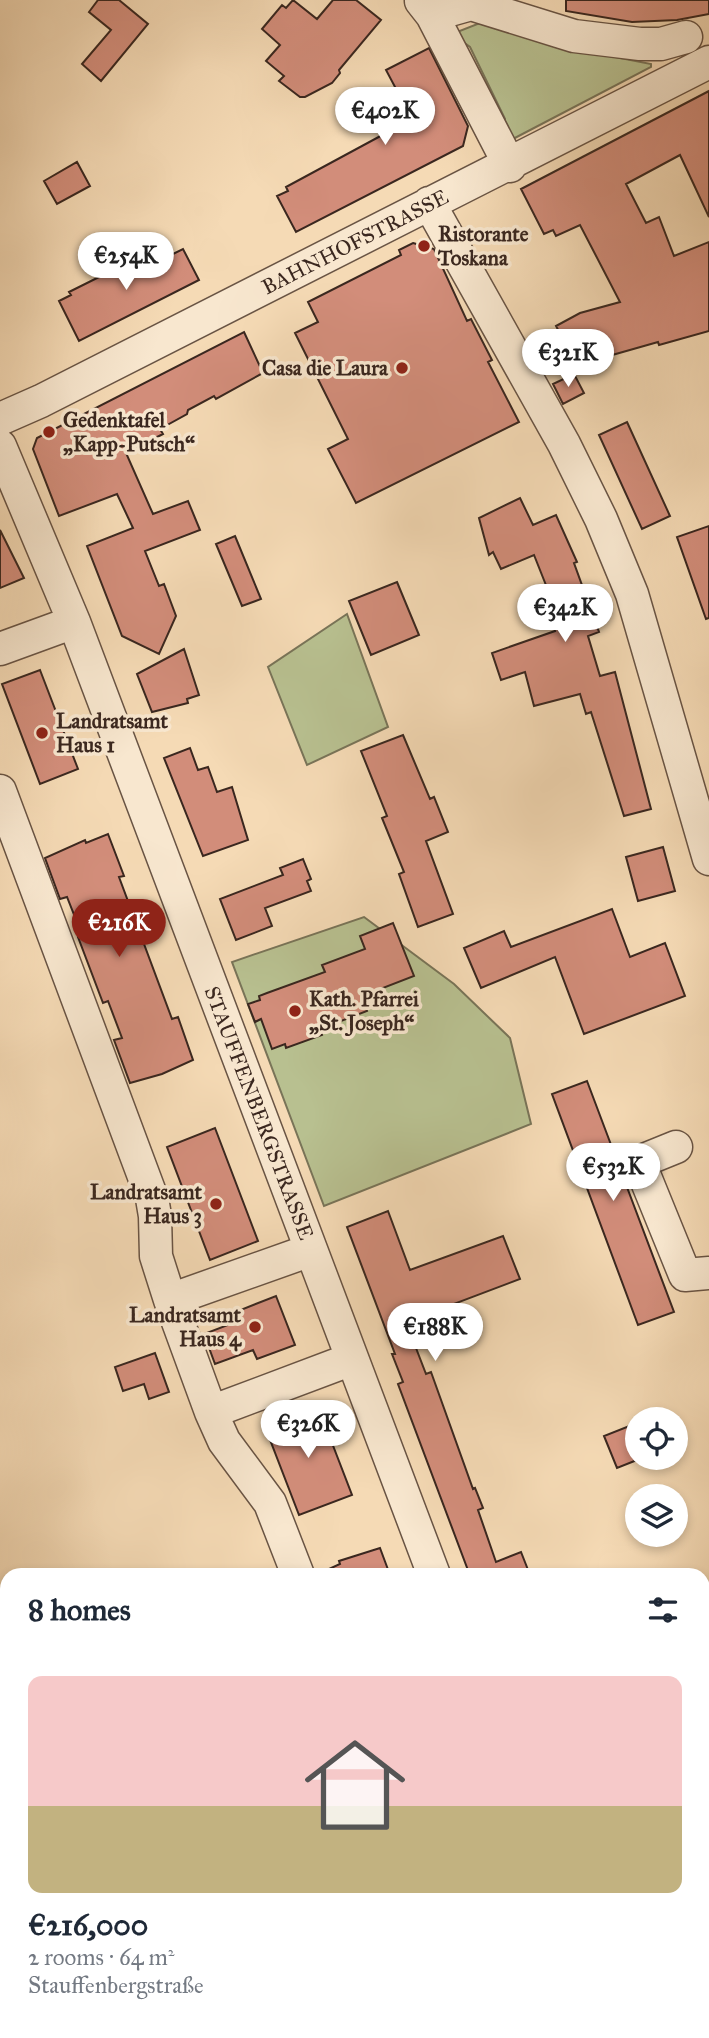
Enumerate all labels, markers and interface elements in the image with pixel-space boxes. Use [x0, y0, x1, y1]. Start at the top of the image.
pin: €402K [336, 88, 434, 147]
text: €402K [351, 96, 419, 124]
street label: BAHNHOFSTRASSE [257, 184, 453, 300]
place label: Ristorante Toskana [437, 221, 529, 271]
pin: €254K [77, 232, 175, 292]
marker: Ristorante Toskana [416, 238, 432, 254]
text: €254K [94, 241, 158, 269]
pin: €321K [519, 330, 617, 389]
text: €321K [538, 338, 598, 366]
place label: Casa die Laura [262, 355, 389, 381]
marker: Casa die Laura [394, 360, 410, 376]
place label: Gedenktafel „Kapp-Putsch“ [63, 407, 195, 457]
marker: Gedenktafel „Kapp-Putsch“ [41, 424, 57, 440]
pin: €342K [516, 584, 614, 644]
text: €342K [533, 593, 597, 621]
place label: Landratsamt Haus 1 [56, 708, 169, 758]
marker: Landratsamt Haus 1 [34, 725, 50, 741]
pin: €216K [70, 900, 168, 959]
text: €216K [88, 908, 150, 936]
street label: STAUFFENBERGSTRASSE [199, 983, 319, 1243]
place label: Kath. Pfarrei „St. Joseph“ [309, 986, 419, 1037]
marker: Kath. Pfarrei „St. Joseph“ [287, 1003, 303, 1019]
pin: €532K [564, 1144, 662, 1203]
text: €532K [582, 1152, 644, 1180]
place label: Landratsamt Haus 3 [90, 1179, 203, 1229]
marker: Landratsamt Haus 3 [208, 1196, 224, 1212]
place label: Landratsamt Haus 4 [129, 1302, 242, 1352]
pin: €188K [386, 1304, 484, 1363]
text: €188K [403, 1312, 467, 1340]
marker: Landratsamt Haus 4 [247, 1319, 263, 1335]
pin: €326K [259, 1400, 357, 1460]
map controls [625, 1407, 688, 1547]
button: locate [625, 1407, 688, 1470]
text: €326K [277, 1409, 339, 1437]
button: layers [625, 1484, 688, 1547]
icon: filters [644, 1591, 682, 1629]
text: 8 homes [28, 1592, 131, 1628]
icon: home [292, 1722, 418, 1848]
text: €216,000 [28, 1907, 148, 1943]
text: 2 rooms · 64 m² [28, 1943, 174, 1971]
text: Stauffenbergstraße [28, 1971, 204, 1999]

